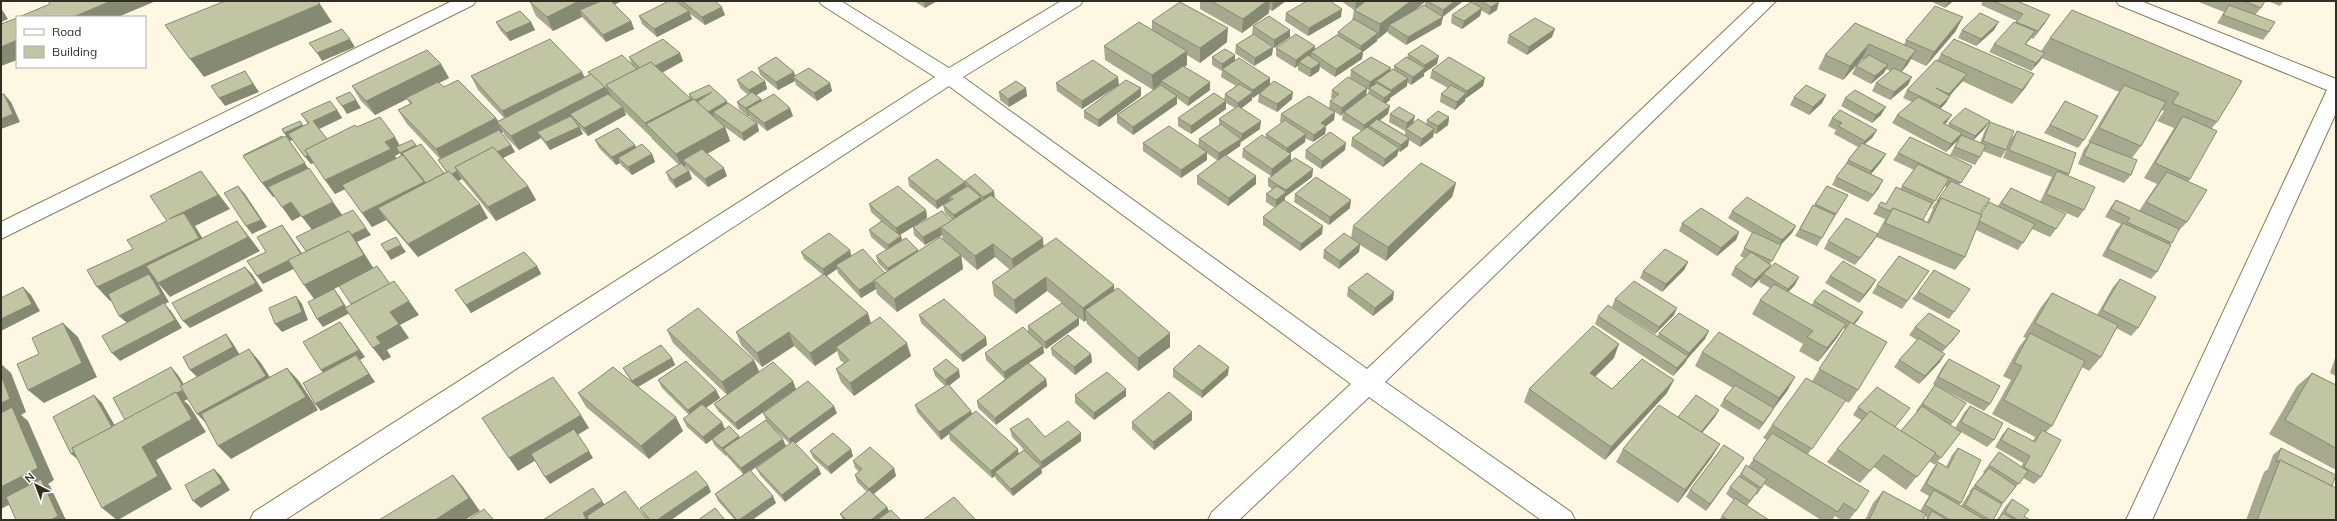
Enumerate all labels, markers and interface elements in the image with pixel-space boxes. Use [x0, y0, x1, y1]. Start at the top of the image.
legend [16, 16, 146, 68]
text: Road [52, 24, 81, 39]
text: Building [52, 44, 97, 59]
north arrow [16, 465, 56, 505]
text: N [22, 470, 37, 486]

